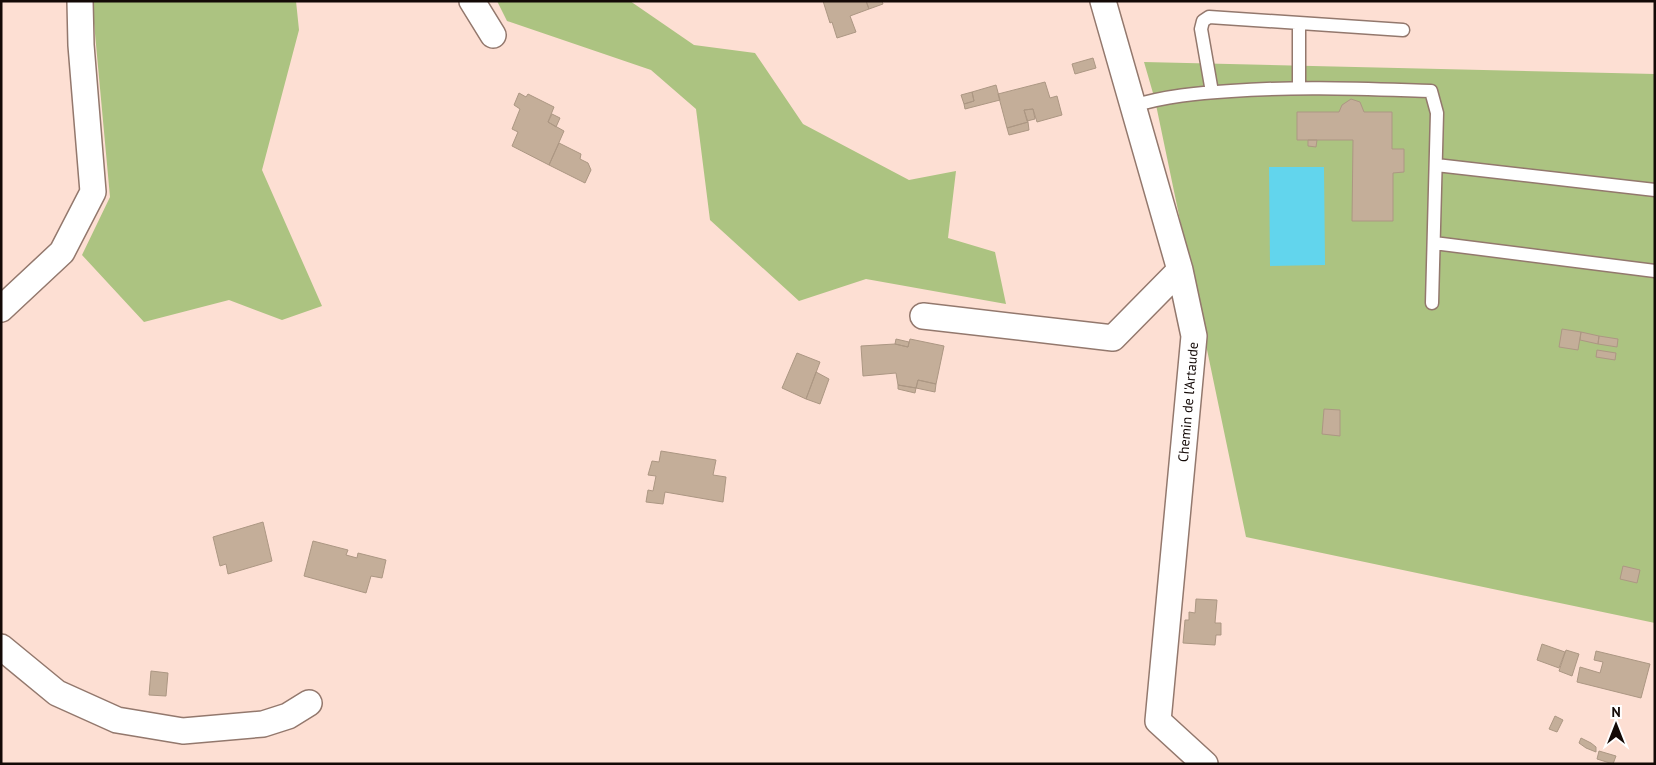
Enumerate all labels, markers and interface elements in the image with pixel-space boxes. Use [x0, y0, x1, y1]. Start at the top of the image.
street label: Chemin de l'Artaude [1174, 341, 1202, 463]
north arrow [1591, 700, 1641, 750]
text: N [1611, 703, 1621, 721]

